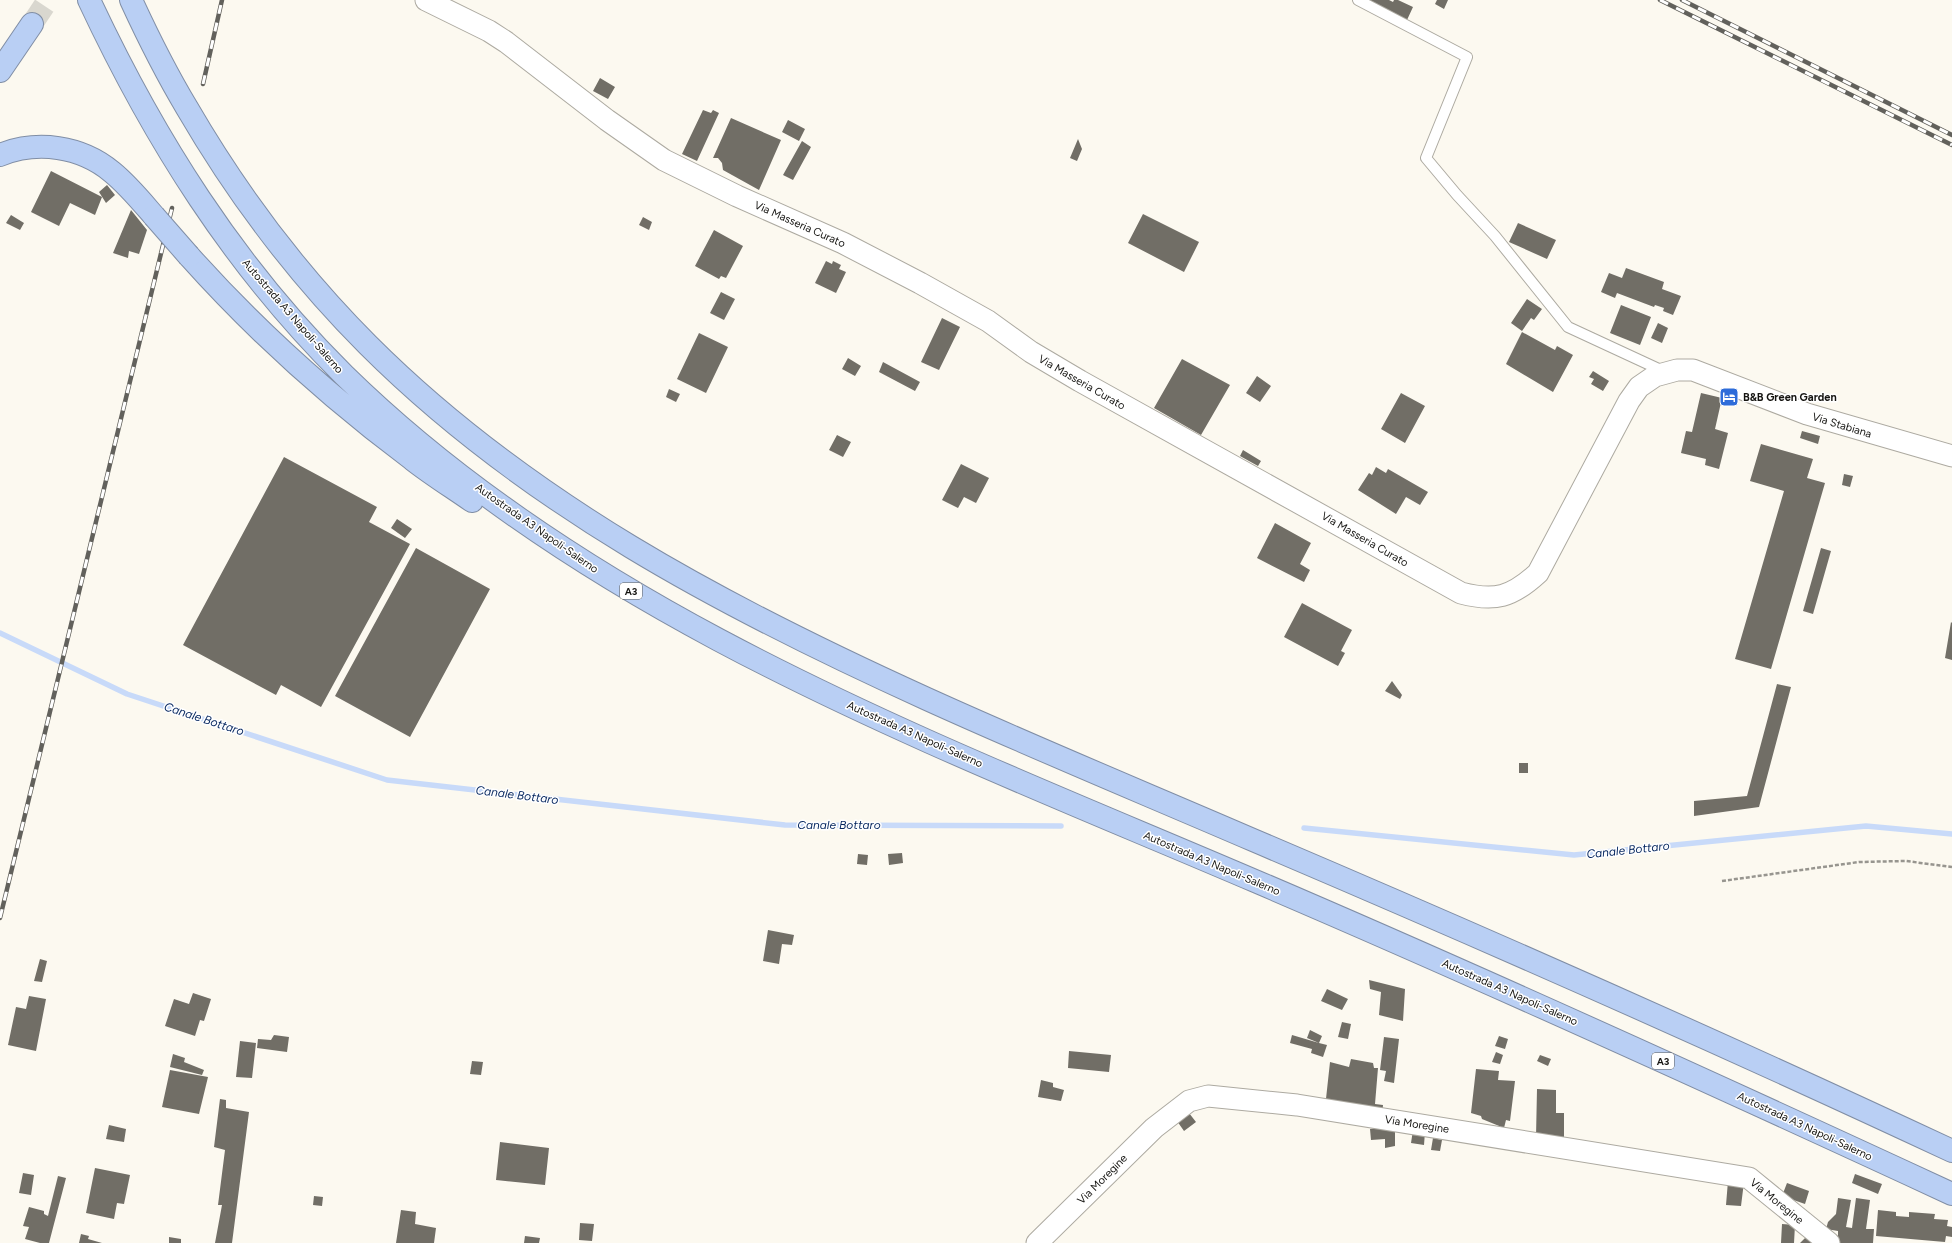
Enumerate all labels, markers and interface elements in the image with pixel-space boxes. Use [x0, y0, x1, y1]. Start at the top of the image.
street label: Via Masseria Curato [752, 199, 847, 250]
street label: Autostrada A3 Napoli-Salerno [239, 257, 346, 376]
street label: Via Masseria Curato [1036, 352, 1128, 413]
hotel icon: B&B Green Garden [1718, 386, 1740, 408]
place label: B&B Green Garden [1743, 391, 1837, 404]
street label: Via Stabiana [1811, 410, 1873, 441]
street label: Autostrada A3 Napoli-Salerno [473, 481, 601, 576]
street label: Via Masseria Curato [1319, 509, 1411, 570]
road number: A3 [620, 583, 642, 599]
water label: Canale Bottaro [162, 699, 246, 739]
street label: Autostrada A3 Napoli-Salerno [845, 699, 985, 770]
water label: Canale Bottaro [475, 783, 559, 807]
water label: Canale Bottaro [797, 818, 881, 832]
street label: Autostrada A3 Napoli-Salerno [1142, 829, 1282, 898]
water label: Canale Bottaro [1586, 839, 1670, 861]
street label: Autostrada A3 Napoli-Salerno [1440, 957, 1580, 1028]
road number: A3 [1652, 1053, 1674, 1069]
street label: Autostrada A3 Napoli-Salerno [1735, 1089, 1874, 1163]
street label: Via Moregine [1384, 1113, 1450, 1136]
street label: Via Moregine [1075, 1152, 1130, 1207]
street label: Via Moregine [1747, 1176, 1806, 1227]

